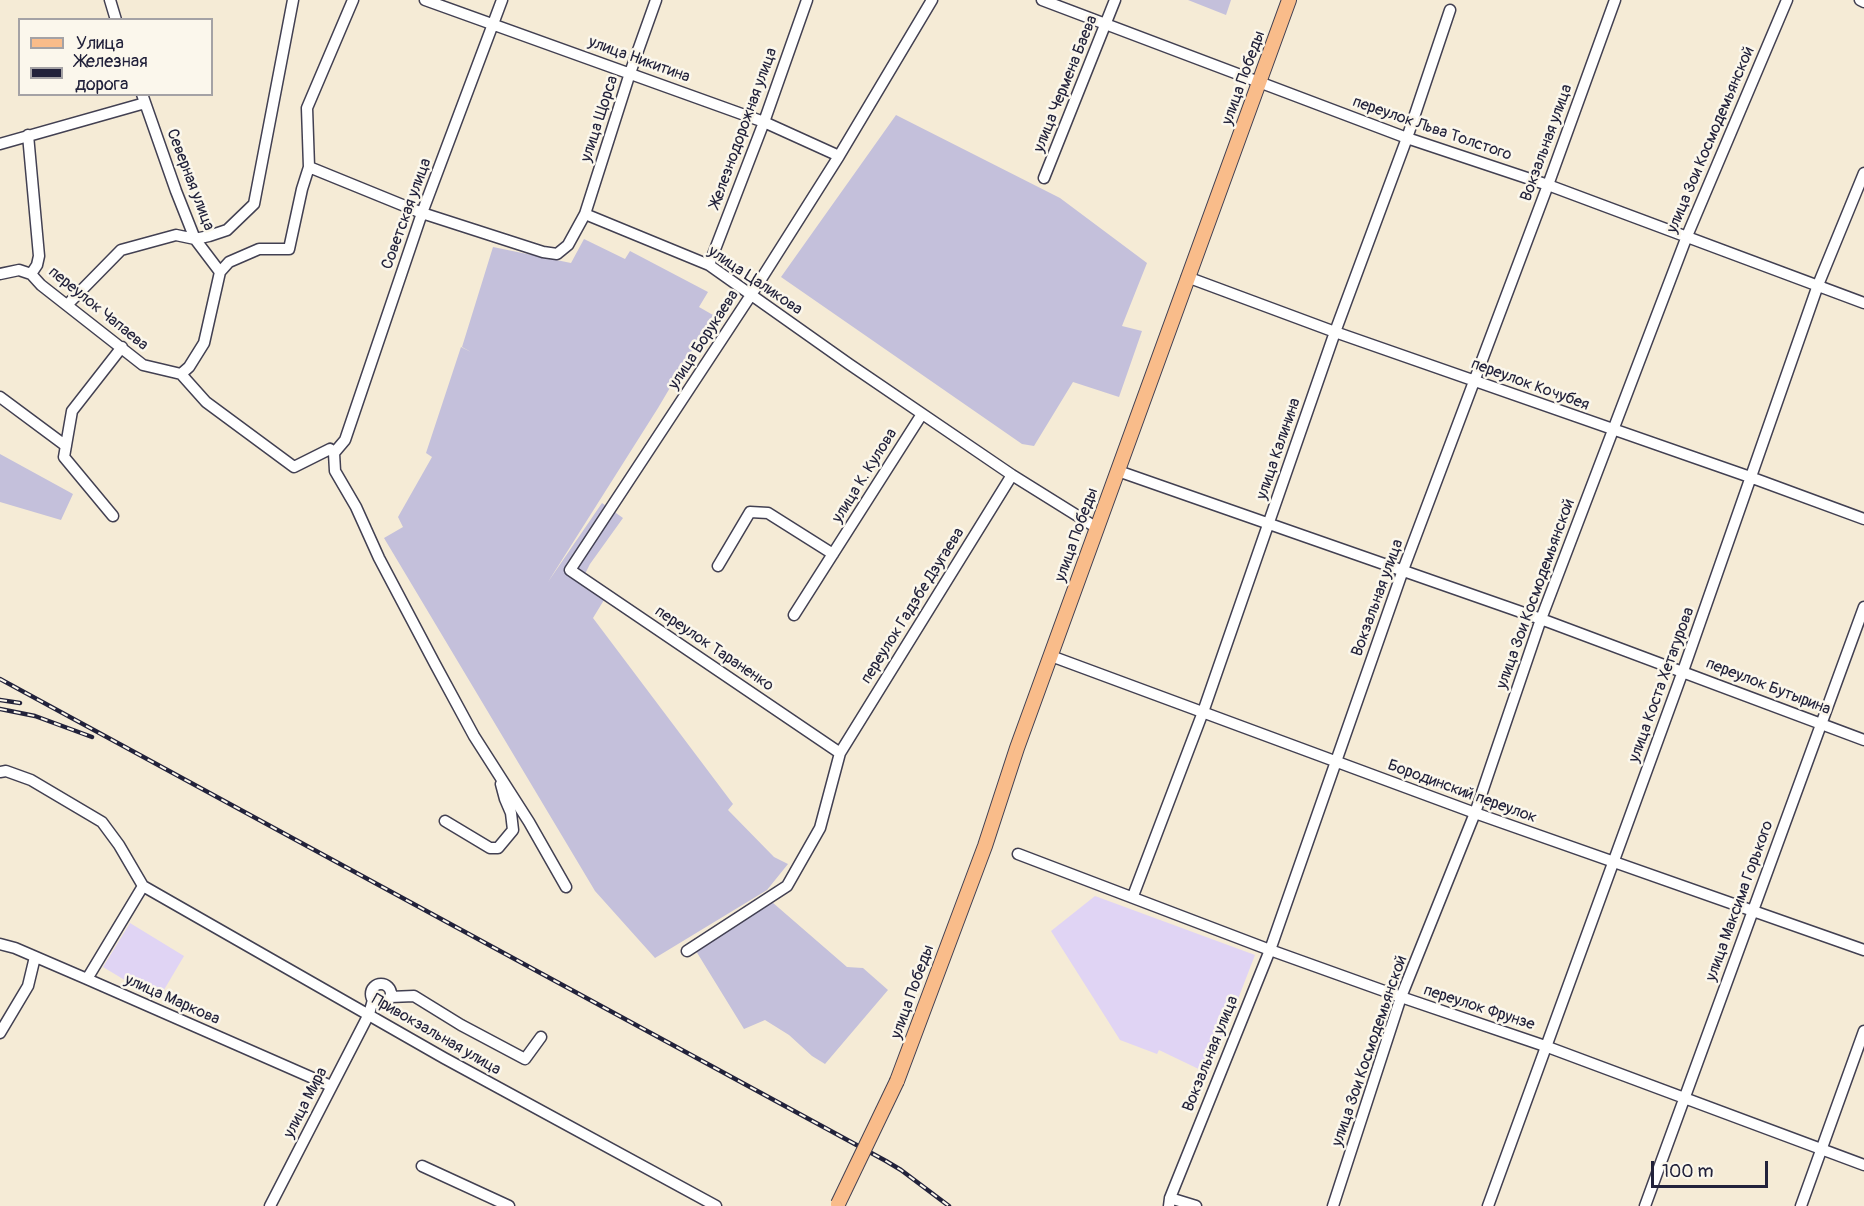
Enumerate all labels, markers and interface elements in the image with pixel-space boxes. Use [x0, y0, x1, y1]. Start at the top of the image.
street label: улица Чермена Баева [1030, 13, 1102, 155]
legend [18, 18, 213, 96]
street label: улица Победы [1218, 28, 1270, 128]
text: Улица [76, 32, 124, 55]
street label: улица Никитина [586, 33, 692, 87]
street label: улица Зои Космодемьянской [1663, 44, 1759, 236]
street label: Железнодорожная улица [706, 45, 782, 211]
text: Железная дорога [75, 50, 148, 96]
street label: улица Щорса [577, 74, 623, 164]
street label: Вокзальная улица [1517, 82, 1577, 204]
street label: переулок Льва Толстого [1350, 93, 1514, 165]
street label: Северная улица [162, 126, 218, 234]
street label: Советская улица [378, 156, 436, 272]
street label: улица Цаликова [704, 242, 806, 320]
street label: переулок Чапаева [44, 263, 152, 355]
street label: улица Борукаева [665, 287, 743, 393]
street label: переулок Кочубея [1468, 355, 1592, 415]
street label: улица Калинина [1253, 396, 1305, 502]
street label: улица К. Кулова [828, 425, 902, 527]
street label: улица Победы [1051, 485, 1103, 585]
street label: улица Зои Космодемьянской [1493, 496, 1579, 692]
street label: переулок Гадзбе Дзугаева [857, 524, 969, 688]
street label: Вокзальная улица [1348, 537, 1408, 659]
street label: переулок Тараненко [651, 602, 777, 696]
street label: улица Коста Хетагурова [1625, 605, 1699, 765]
street label: переулок Бутырина [1703, 654, 1833, 720]
street label: Бородинский переулок [1385, 756, 1539, 828]
street label: улица Максима Горького [1702, 818, 1778, 984]
street label: улица Победы [887, 942, 939, 1042]
street label: улица Зои Космодемьянской [1328, 953, 1412, 1149]
street label: улица Маркова [122, 970, 222, 1030]
street label: переулок Фрунзе [1421, 981, 1537, 1035]
street label: Привокзальная улица [368, 990, 504, 1080]
street label: Вокзальная улица [1179, 993, 1243, 1115]
street label: улица Мира [280, 1064, 332, 1142]
scale bar [1654, 1149, 1771, 1187]
text: 100 m [1662, 1160, 1714, 1183]

